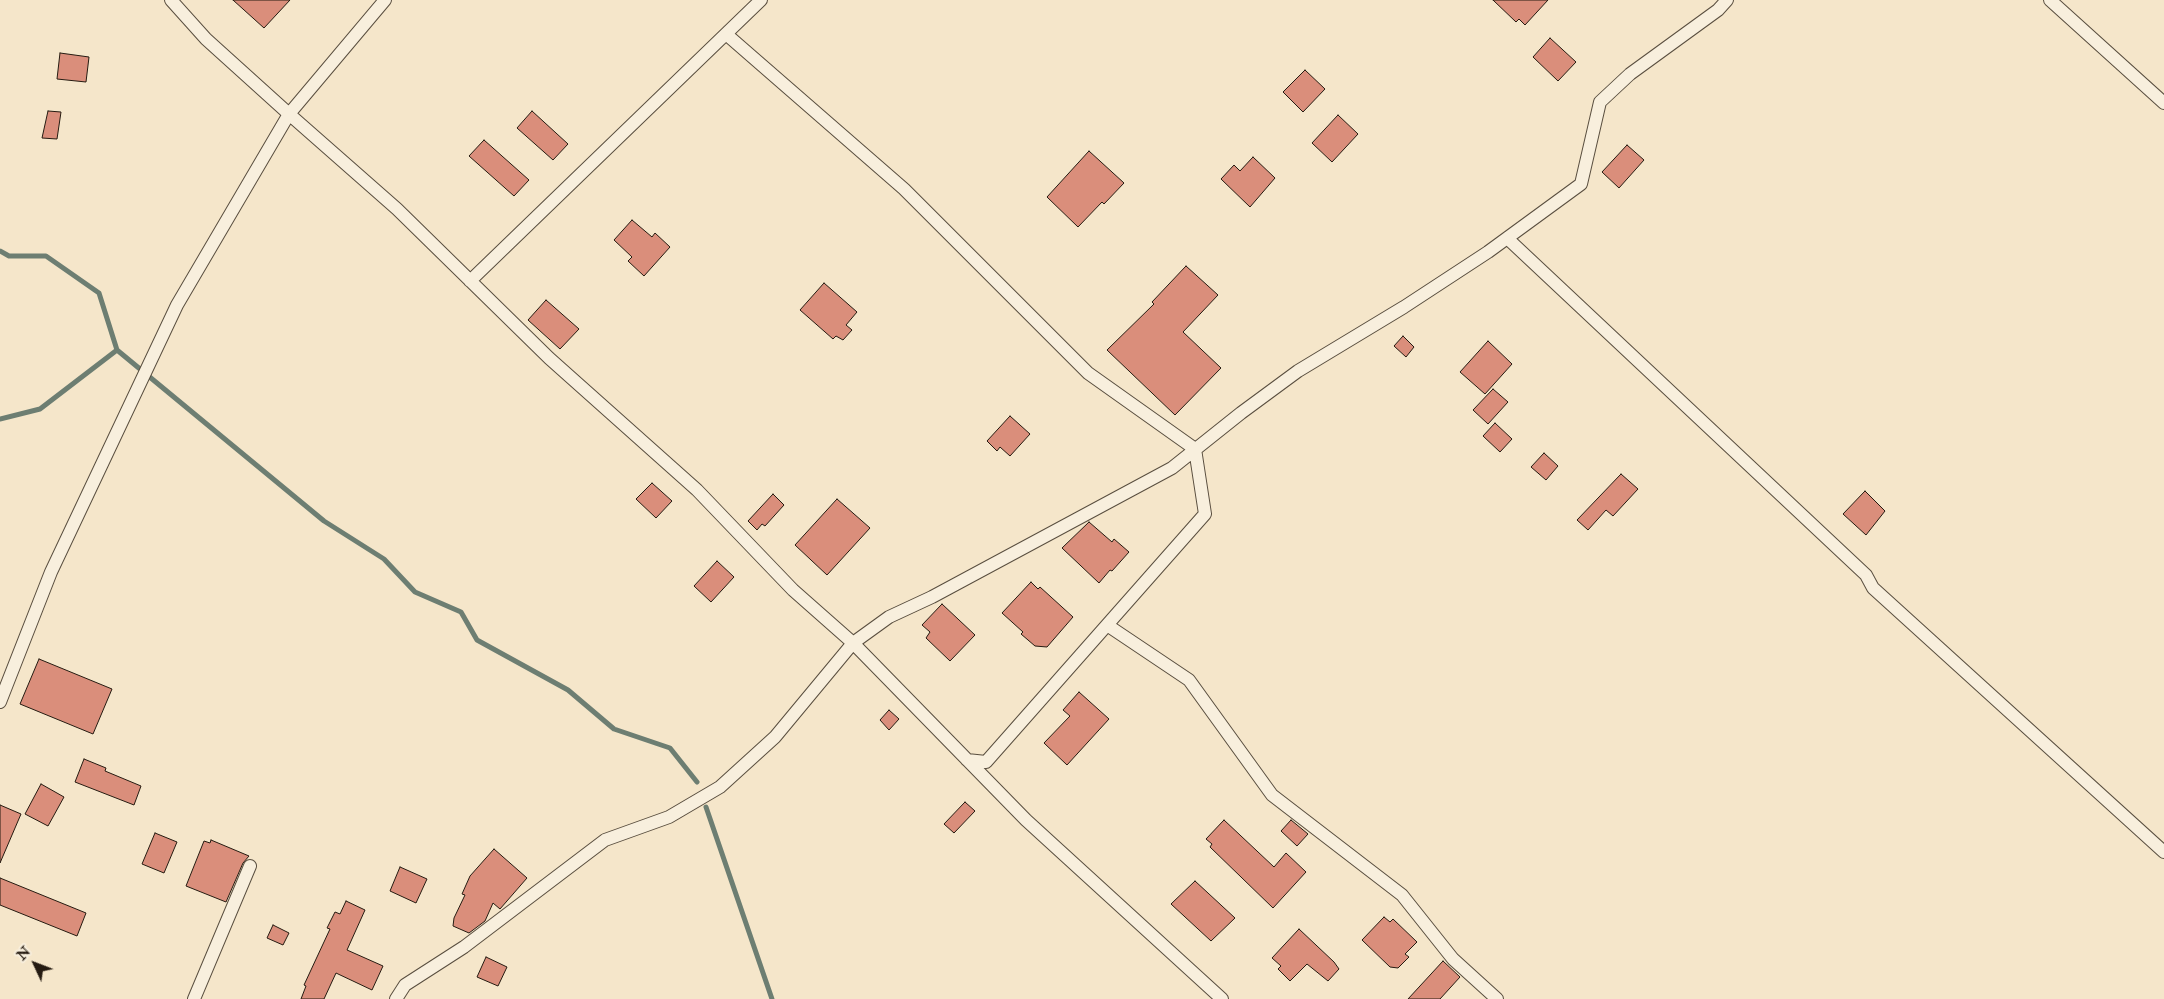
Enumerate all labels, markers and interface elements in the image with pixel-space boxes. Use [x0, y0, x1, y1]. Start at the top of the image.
north arrow [10, 939, 60, 989]
text: N [13, 943, 34, 964]

